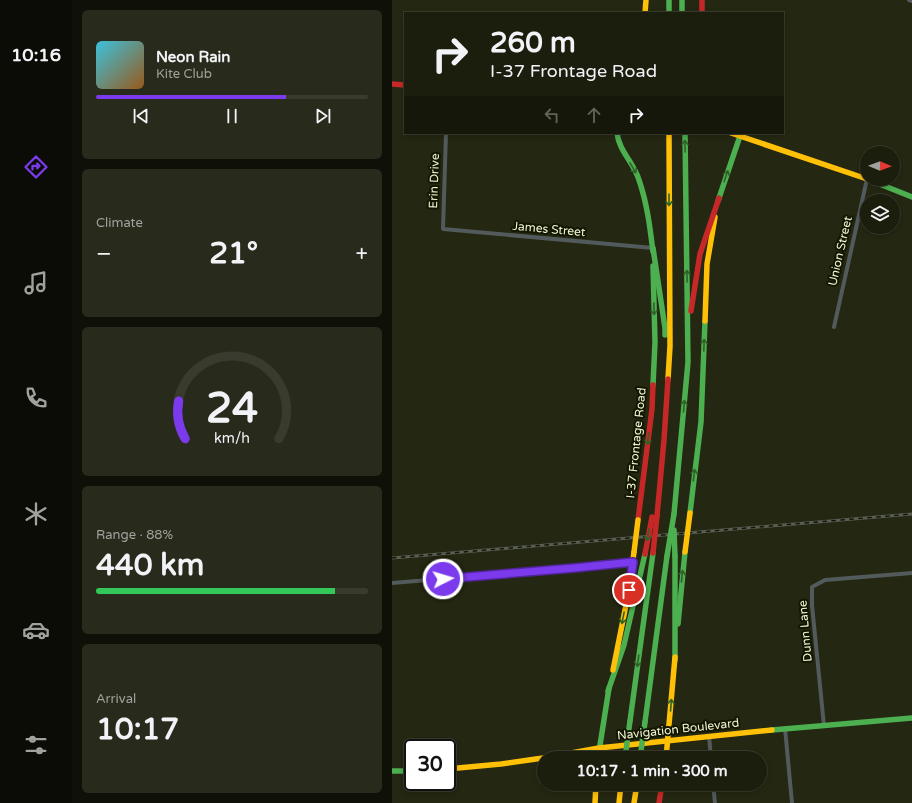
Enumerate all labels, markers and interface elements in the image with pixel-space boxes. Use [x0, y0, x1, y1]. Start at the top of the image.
text: 260 m [490, 26, 576, 60]
icon: right [424, 28, 476, 80]
text: 10:16 [11, 44, 61, 66]
text: Neon Rain [156, 48, 230, 66]
text: I-37 Frontage Road [490, 60, 657, 82]
text: Kite Club [156, 66, 212, 82]
icon: left [541, 104, 563, 126]
icon: ahead [583, 104, 605, 126]
icon: right [625, 104, 647, 126]
icon: previous [130, 105, 152, 127]
icon: pause [221, 105, 243, 127]
icon: next [312, 105, 334, 127]
one-way arrow [681, 140, 689, 153]
north arrow [860, 146, 900, 186]
map controls [860, 146, 900, 234]
icon: directions [22, 153, 50, 181]
street label: Erin Drive [426, 153, 442, 209]
one-way arrow [630, 162, 638, 174]
one-way arrow [723, 169, 730, 182]
one-way arrow [665, 193, 673, 206]
button: layers [860, 194, 900, 234]
street label: Union Street [825, 214, 855, 287]
text: Climate [96, 215, 143, 231]
street label: James Street [512, 219, 587, 239]
text: 21° [209, 235, 258, 272]
text: − [96, 241, 112, 267]
text: + [356, 241, 368, 267]
icon: music [22, 269, 50, 297]
one-way arrow [683, 270, 691, 283]
one-way arrow [650, 302, 658, 315]
one-way arrow [700, 339, 707, 352]
icon: phone [22, 384, 50, 412]
text: 24 [206, 384, 258, 434]
street label: I-37 Frontage Road [623, 387, 649, 499]
one-way arrow [680, 400, 687, 413]
text: km/h [214, 430, 250, 447]
one-way arrow [645, 432, 652, 445]
one-way arrow [690, 469, 698, 482]
icon: climate [22, 500, 50, 528]
text: Range · 88% [96, 527, 173, 543]
one-way arrow [644, 529, 652, 542]
text: 440 km [96, 547, 204, 584]
position arrow [422, 558, 464, 600]
one-way arrow [679, 570, 686, 583]
pin [612, 573, 646, 607]
icon: arrive [618, 579, 640, 601]
street label: Dunn Lane [795, 599, 815, 662]
one-way arrow [619, 611, 627, 624]
icon: car [22, 616, 50, 644]
one-way arrow [634, 654, 642, 667]
text: Arrival [96, 691, 136, 707]
one-way arrow [667, 699, 675, 712]
text: 10:17 [96, 711, 179, 748]
street label: Navigation Boulevard [616, 716, 740, 742]
icon: filters [22, 731, 50, 759]
speed limit sign: 30 [404, 739, 456, 791]
text: 10:17 · 1 min · 300 m [577, 762, 727, 780]

